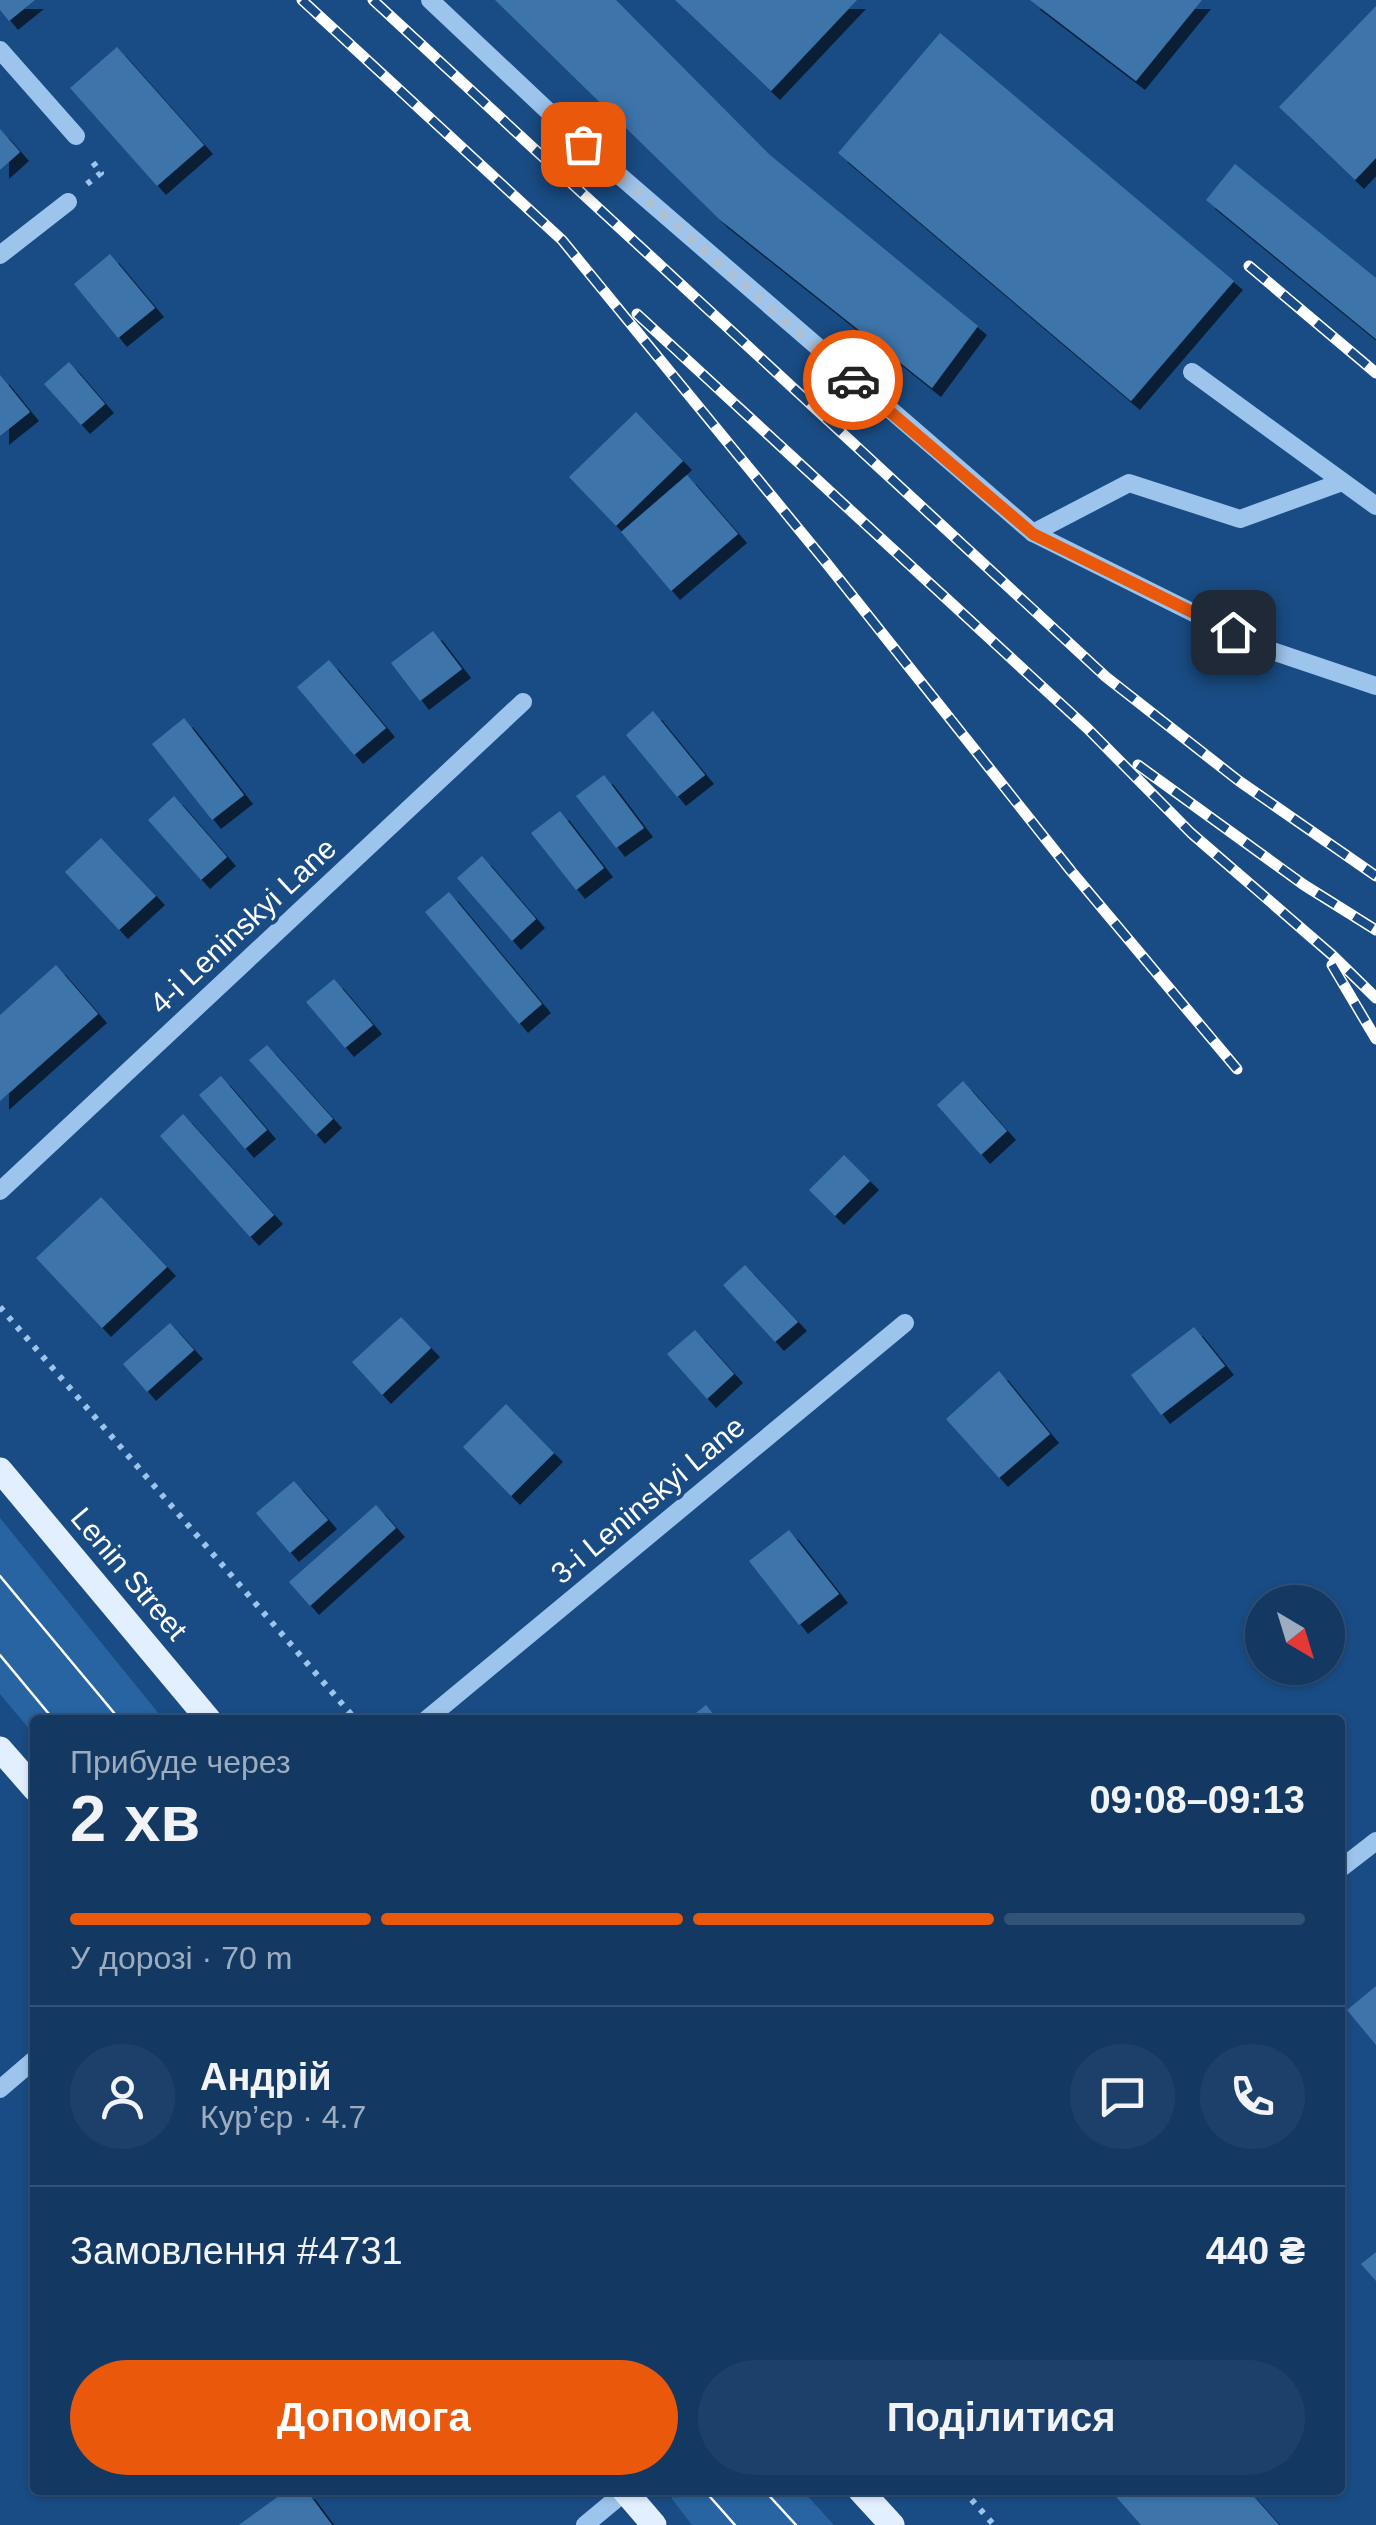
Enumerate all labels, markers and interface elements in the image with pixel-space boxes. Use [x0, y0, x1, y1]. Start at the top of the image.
pin [541, 102, 626, 187]
icon: bag [556, 117, 611, 172]
courier [803, 330, 903, 430]
icon: car [826, 353, 881, 408]
pin [1191, 590, 1276, 675]
icon: home [1206, 605, 1261, 660]
street label: 4-i Leninskyi Lane [143, 831, 342, 1020]
street label: 3-i Leninskyi Lane [544, 1409, 751, 1590]
street label: Lenin Street [65, 1501, 194, 1647]
north arrow [1245, 1585, 1345, 1685]
map controls [1245, 1585, 1345, 1685]
text: Прибуде через [70, 1744, 291, 1780]
text: 09:08–09:13 [1089, 1779, 1305, 1821]
text: 2 хв [70, 1782, 200, 1855]
text: У дорозі · 70 m [70, 1940, 292, 1976]
button: person [70, 2044, 175, 2149]
button: chat [1070, 2044, 1175, 2149]
button: phone [1200, 2044, 1305, 2149]
text: Андрій [200, 2056, 332, 2098]
text: Кур’єр · 4.7 [200, 2099, 366, 2135]
text: Замовлення #4731 [70, 2230, 403, 2272]
text: 440 ₴ [1206, 2230, 1305, 2272]
button: Допомога [70, 2360, 678, 2475]
button: Поділитися [698, 2360, 1305, 2475]

